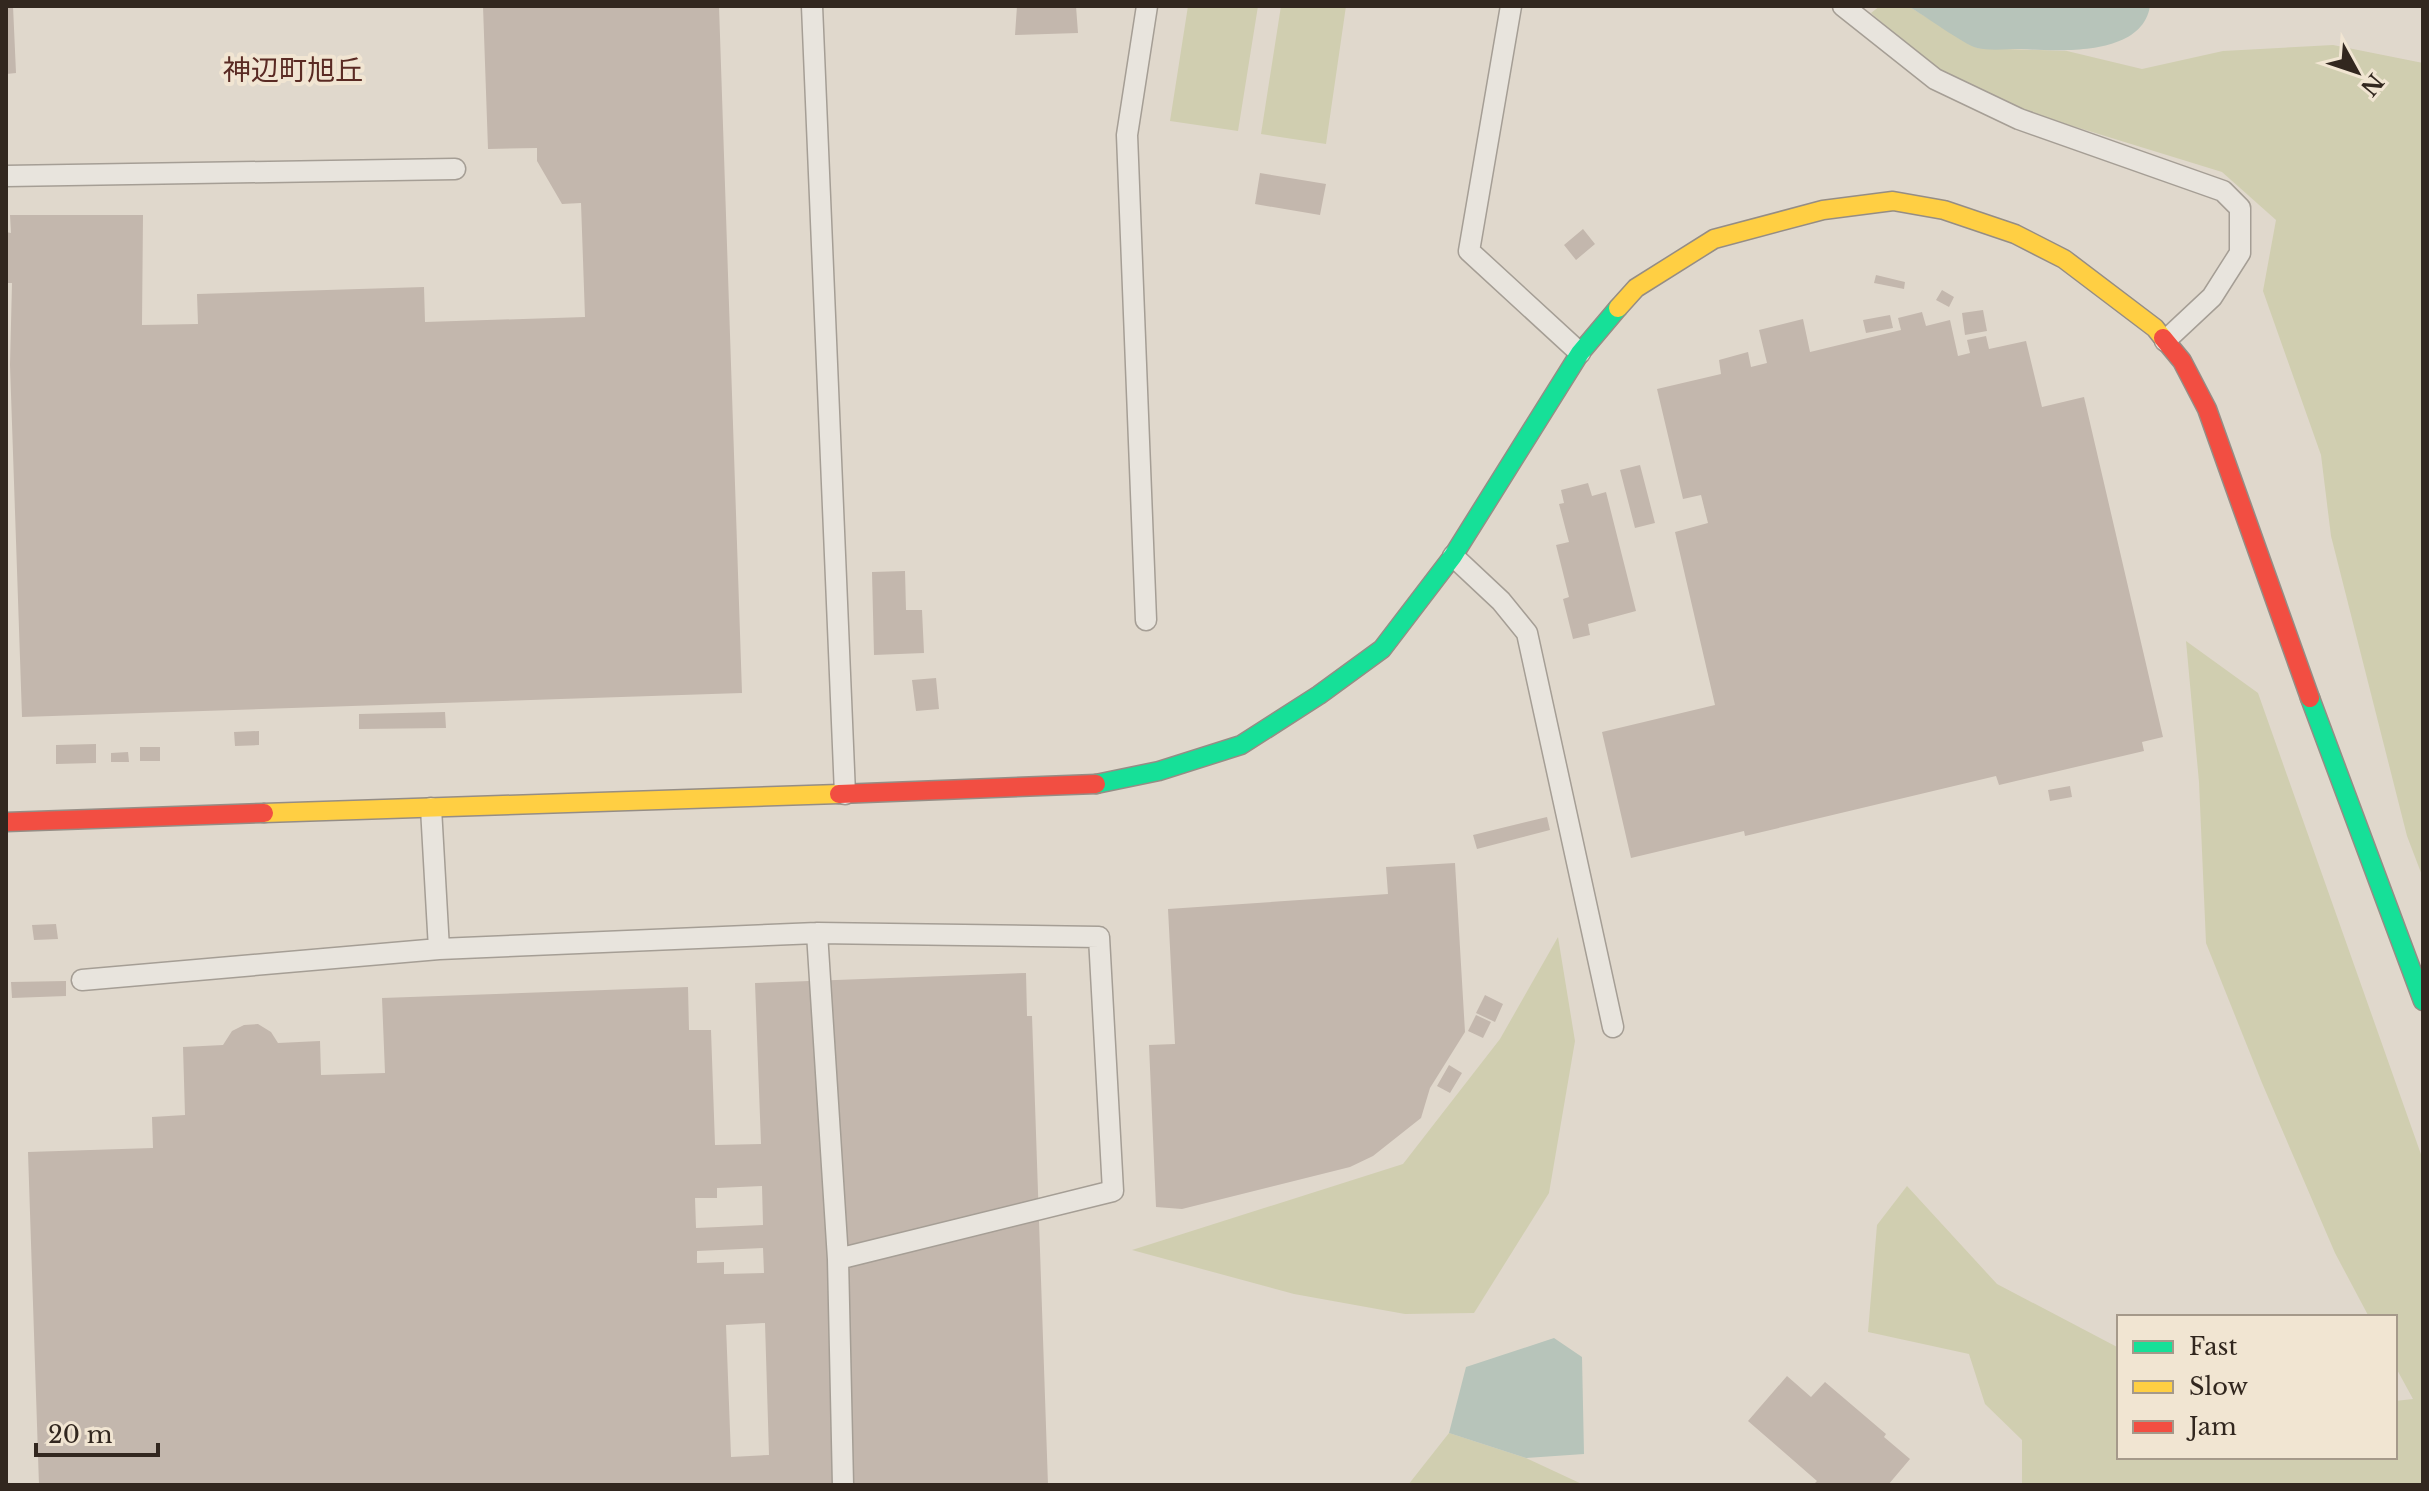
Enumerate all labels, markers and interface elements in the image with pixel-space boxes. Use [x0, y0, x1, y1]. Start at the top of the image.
north arrow [2317, 32, 2397, 112]
district label: 神辺町旭丘 [223, 53, 363, 88]
text: N [2355, 68, 2389, 101]
legend [2117, 1315, 2397, 1459]
text: Fast [2189, 1332, 2237, 1361]
text: Slow [2189, 1372, 2248, 1401]
scale bar [36, 1407, 158, 1457]
text: Jam [2186, 1412, 2237, 1441]
text: 20 m [48, 1420, 113, 1449]

